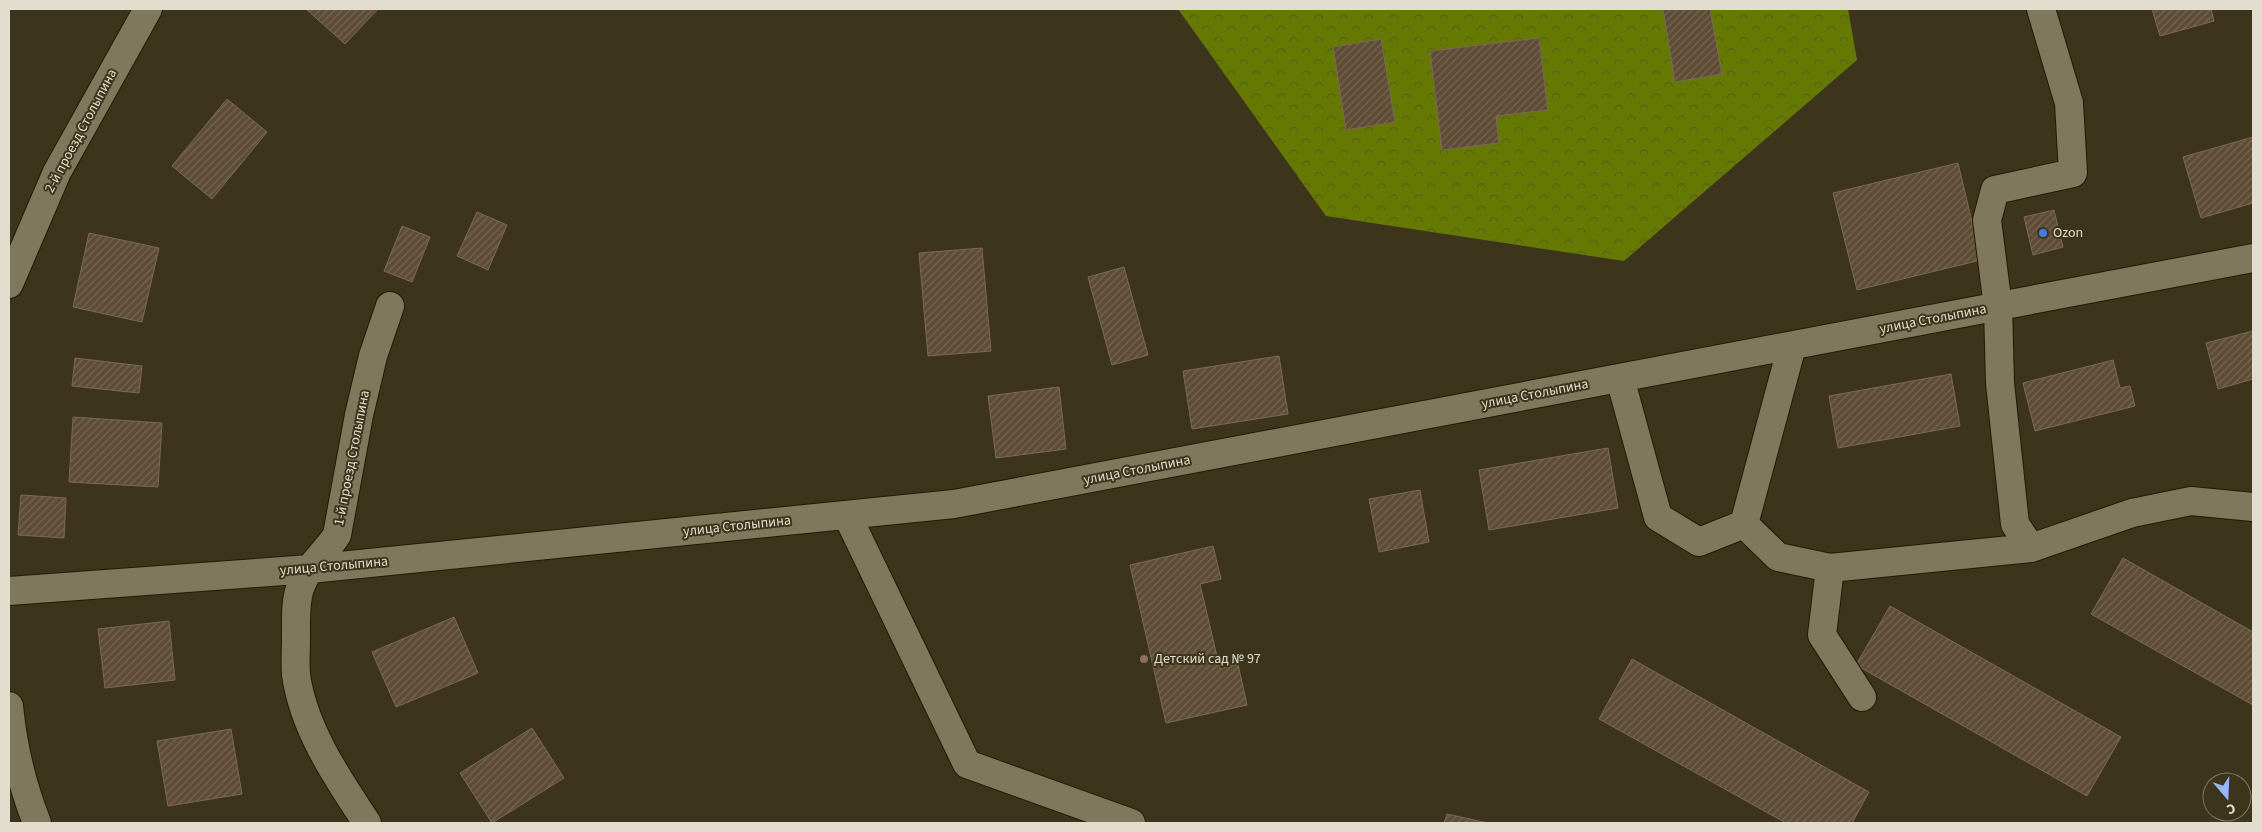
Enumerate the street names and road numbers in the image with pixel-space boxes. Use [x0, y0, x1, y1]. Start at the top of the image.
street label: 2-й проезд Столыпина [40, 66, 122, 196]
street label: улица Столыпина [1878, 299, 1988, 339]
street label: улица Столыпина [1480, 374, 1590, 414]
street label: 1-й проезд Столыпина [329, 389, 375, 527]
street label: улица Столыпина [1082, 450, 1192, 490]
street label: улица Столыпина [682, 510, 792, 542]
street label: улица Столыпина [279, 551, 389, 581]

